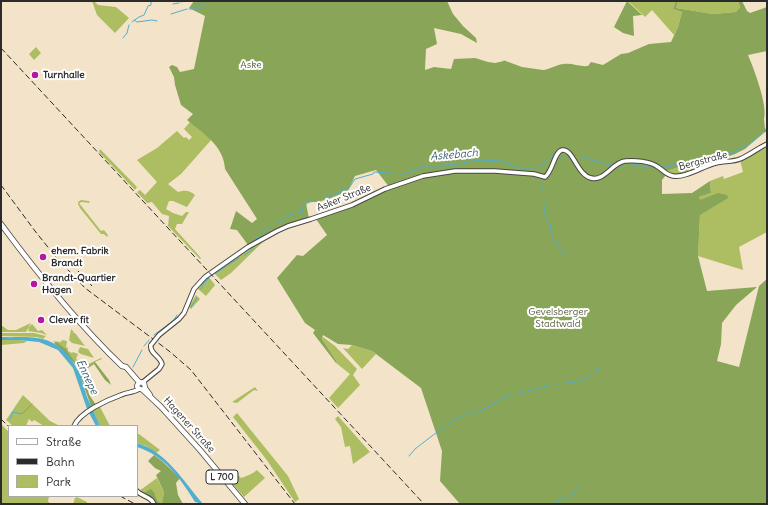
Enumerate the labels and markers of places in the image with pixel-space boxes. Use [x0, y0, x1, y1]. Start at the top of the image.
place label: Turnhalle [43, 69, 85, 81]
marker: Turnhalle [30, 70, 40, 80]
place label: ehem. Fabrik Brandt [51, 245, 109, 268]
marker: ehem. Fabrik Brandt [38, 252, 48, 262]
place label: Brandt-Quartier Hagen [42, 272, 116, 296]
marker: Brandt-Quartier Hagen [29, 279, 39, 289]
place label: Clever fit [49, 314, 89, 326]
marker: Clever fit [36, 315, 46, 325]

